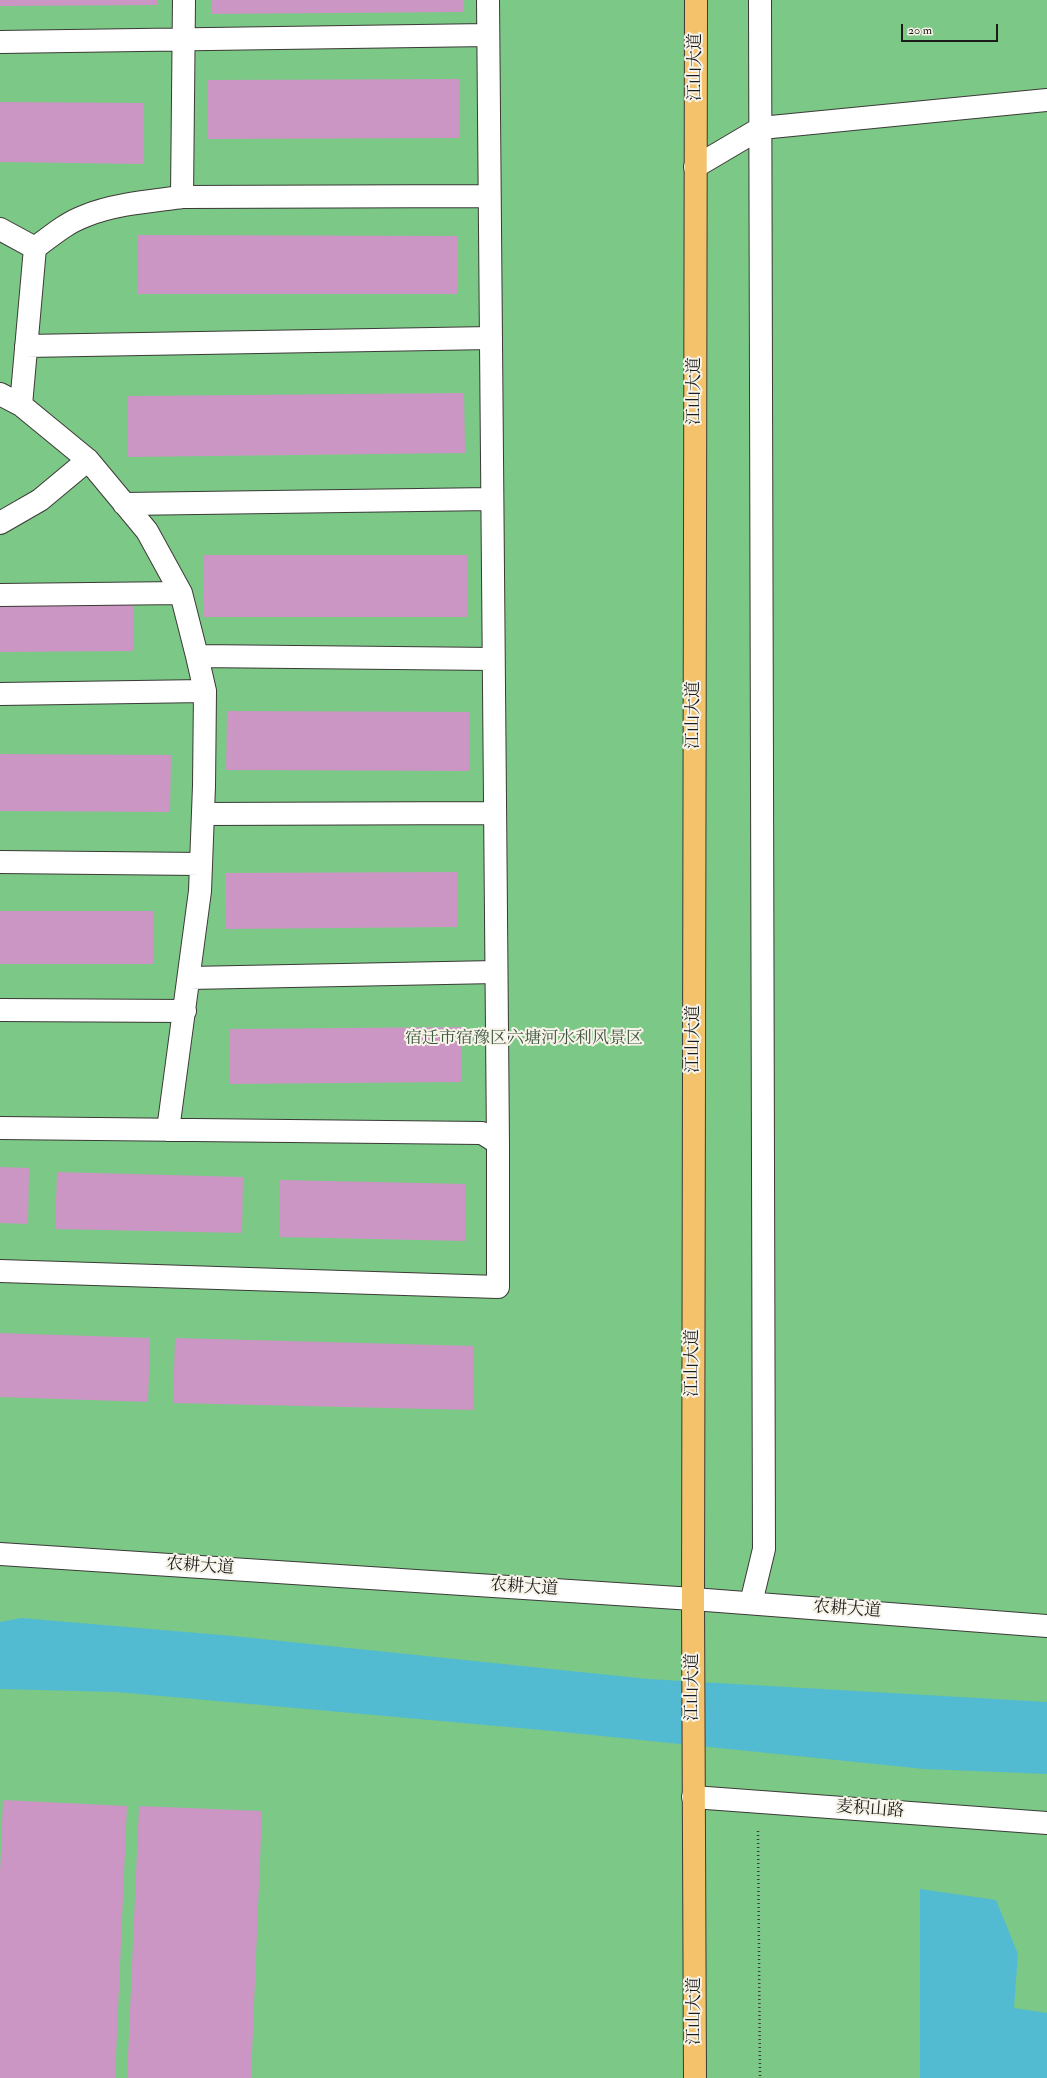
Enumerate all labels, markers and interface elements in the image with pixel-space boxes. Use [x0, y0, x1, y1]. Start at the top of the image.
scale bar [903, 16, 1000, 42]
text: 20 m [908, 23, 932, 38]
street label: 江山大道 [686, 33, 706, 101]
street label: 江山大道 [685, 357, 705, 425]
street label: 江山大道 [684, 681, 704, 749]
street label: 江山大道 [684, 1005, 704, 1073]
park label: 宿迁市宿豫区六塘河水利风景区 [405, 1029, 643, 1049]
street label: 江山大道 [683, 1329, 703, 1397]
street label: 农耕大道 [165, 1554, 235, 1580]
street label: 农耕大道 [489, 1575, 559, 1601]
street label: 农耕大道 [812, 1597, 882, 1623]
street label: 江山大道 [683, 1653, 703, 1721]
street label: 麦积山路 [835, 1797, 905, 1823]
street label: 江山大道 [685, 1977, 705, 2045]

